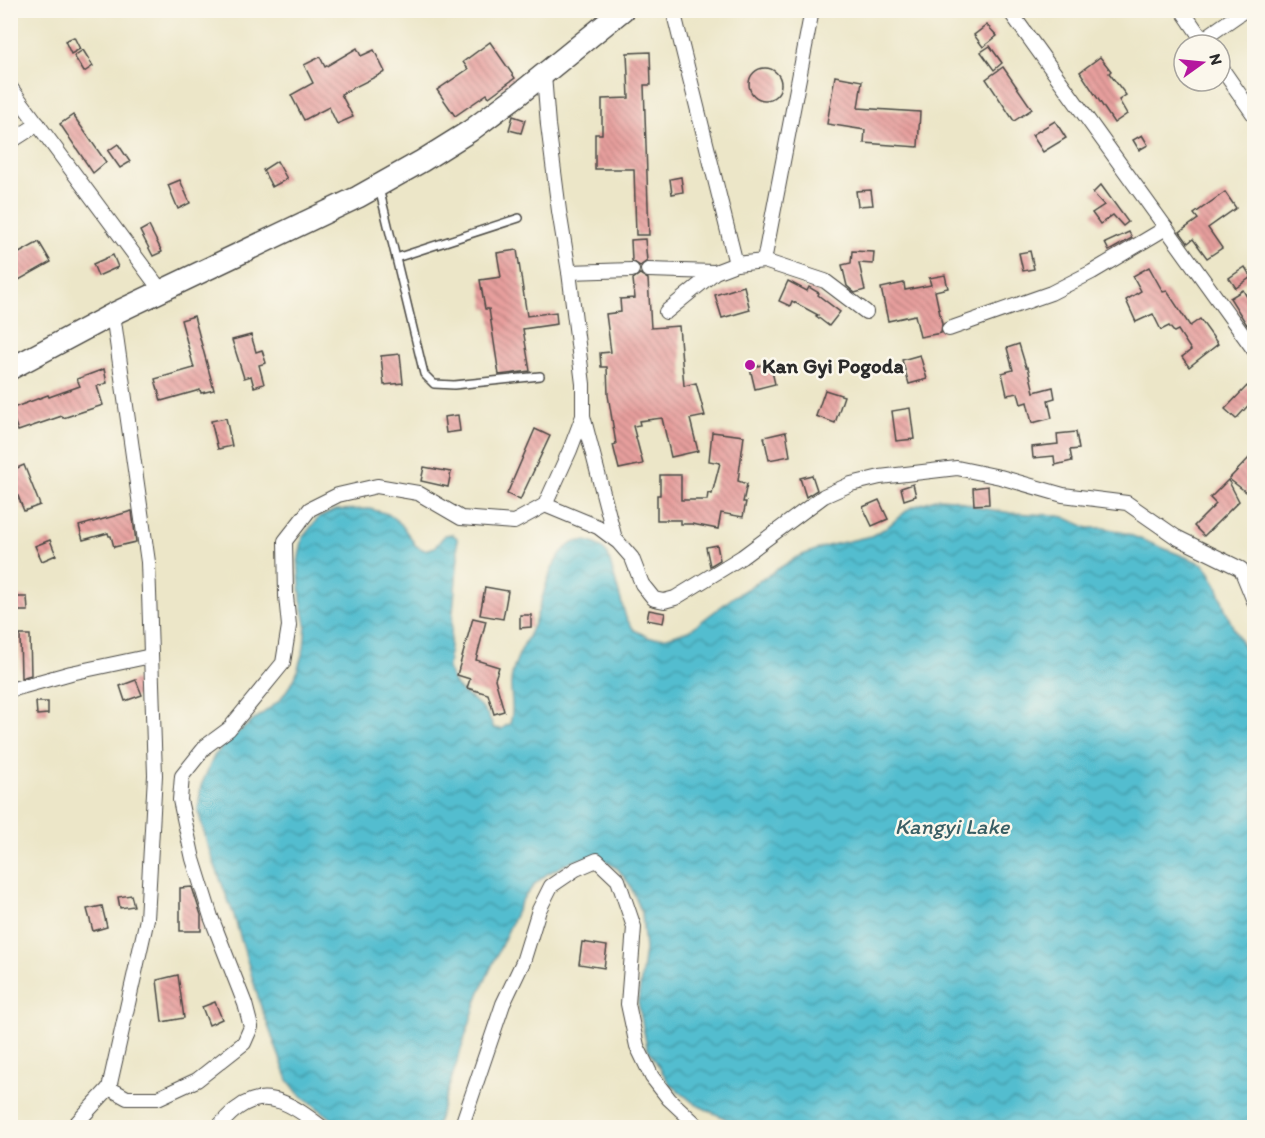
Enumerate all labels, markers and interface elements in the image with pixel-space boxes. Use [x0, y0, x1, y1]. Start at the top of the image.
north arrow [1172, 33, 1232, 93]
text: N [1205, 52, 1227, 67]
place label: Kan Gyi Pogoda [762, 353, 904, 379]
marker: Kan Gyi Pogoda [743, 358, 757, 372]
water label: Kangyi Lake [895, 813, 1011, 840]

